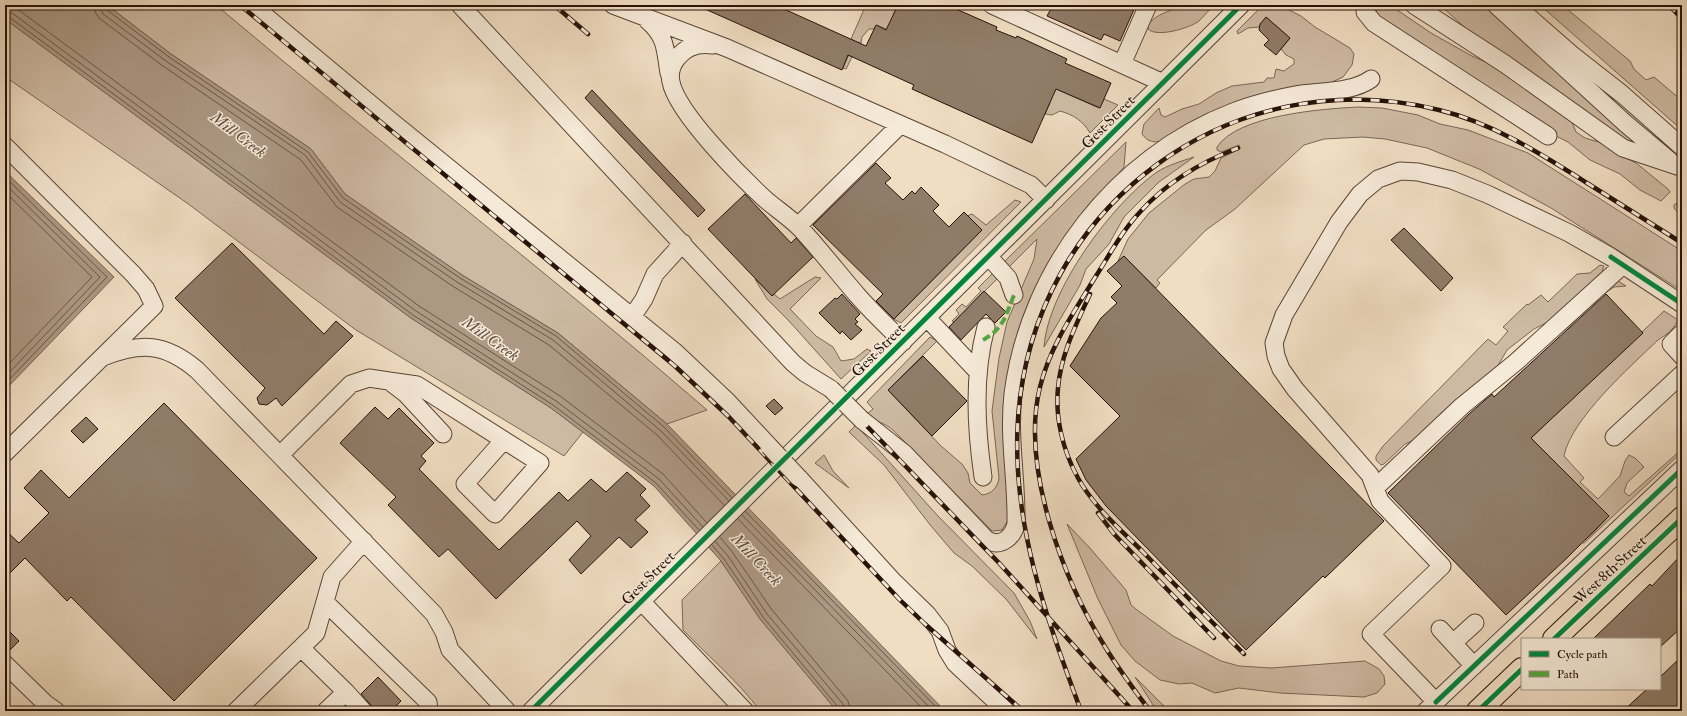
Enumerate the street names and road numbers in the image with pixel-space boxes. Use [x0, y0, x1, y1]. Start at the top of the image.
street label: Gest Street [1078, 91, 1139, 153]
street label: Gest Street [848, 319, 909, 381]
street label: West 8th Street [1569, 532, 1651, 610]
street label: Gest Street [618, 547, 679, 609]

